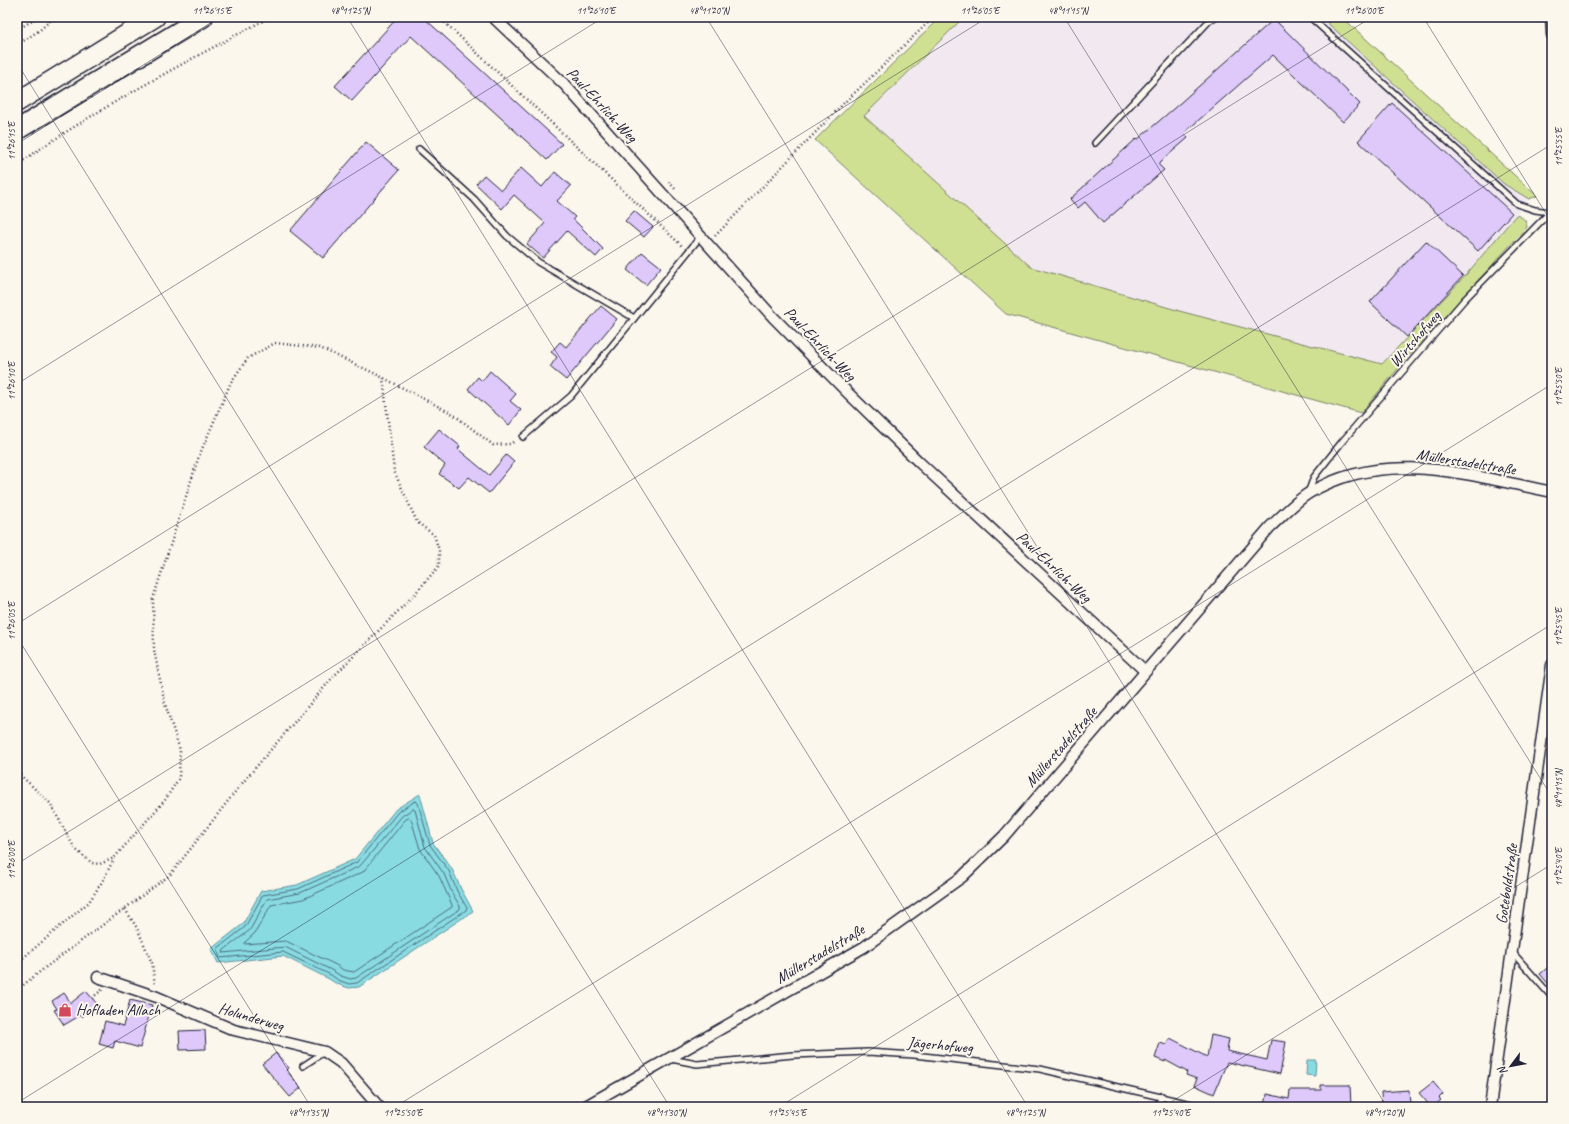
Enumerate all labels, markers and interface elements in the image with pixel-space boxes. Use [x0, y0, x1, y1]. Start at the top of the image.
text: 11°26'15"E [193, 4, 233, 17]
text: 48°11'25"N [330, 4, 372, 17]
text: 11°26'10"E [577, 4, 617, 17]
text: 48°11'20"N [689, 4, 731, 17]
text: 11°26'05"E [961, 4, 1001, 17]
text: 48°11'15"N [1048, 4, 1090, 17]
text: 11°26'00"E [1345, 4, 1385, 17]
street label: Paul-Ehrlich-Weg [562, 63, 643, 148]
text: 11°26'15"E [5, 120, 18, 160]
text: 11°25'55"E [1552, 126, 1565, 166]
street label: Paul-Ehrlich-Weg [780, 303, 861, 386]
street label: Wirtshofweg [1385, 306, 1446, 371]
text: 11°26'10"E [5, 360, 18, 400]
text: 11°25'50"E [1552, 366, 1565, 406]
street label: Müllerstadelstraße [1415, 444, 1519, 480]
street label: Paul-Ehrlich-Weg [1012, 527, 1097, 608]
text: 11°26'05"E [5, 600, 18, 640]
text: 11°25'45"E [1552, 606, 1565, 646]
street label: Müllerstadelstraße [1021, 701, 1103, 791]
text: 48°11'15"N [1552, 767, 1565, 809]
text: 11°26'00"E [5, 839, 18, 879]
street label: Goteboldstraße [1491, 841, 1523, 925]
text: 11°25'40"E [1552, 846, 1565, 886]
street label: Müllerstadelstraße [772, 919, 870, 988]
street label: Holunderweg [216, 998, 287, 1036]
place label: Hofladen Allach [76, 1000, 161, 1020]
shop icon: Hofladen Allach [57, 1002, 73, 1018]
street label: Jägerhofweg [906, 1032, 975, 1058]
north arrow [1491, 1046, 1531, 1086]
text: N [1494, 1063, 1510, 1078]
text: 48°11'35"N [288, 1106, 330, 1119]
text: 11°25'50"E [384, 1106, 424, 1119]
text: 48°11'30"N [646, 1106, 688, 1119]
text: 11°25'45"E [768, 1106, 808, 1119]
text: 48°11'25"N [1005, 1106, 1047, 1119]
text: 11°25'40"E [1152, 1106, 1192, 1119]
text: 48°11'20"N [1364, 1106, 1406, 1119]

